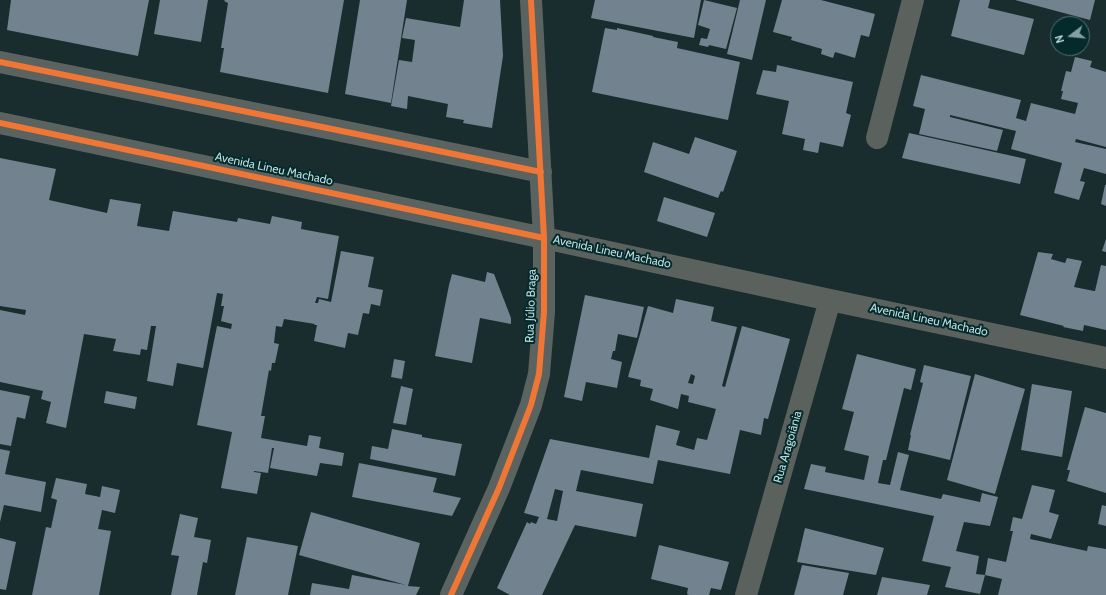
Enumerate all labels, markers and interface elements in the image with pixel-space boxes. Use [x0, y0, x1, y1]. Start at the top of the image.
north arrow [1050, 16, 1090, 56]
text: N [1052, 33, 1067, 45]
street label: Avenida Lineu Machado [214, 149, 334, 189]
street label: Avenida Lineu Machado [552, 232, 672, 272]
street label: Rua Júlio Braga [523, 269, 539, 343]
street label: Avenida Lineu Machado [869, 300, 989, 340]
street label: Rua Aragoiânia [771, 409, 805, 485]

